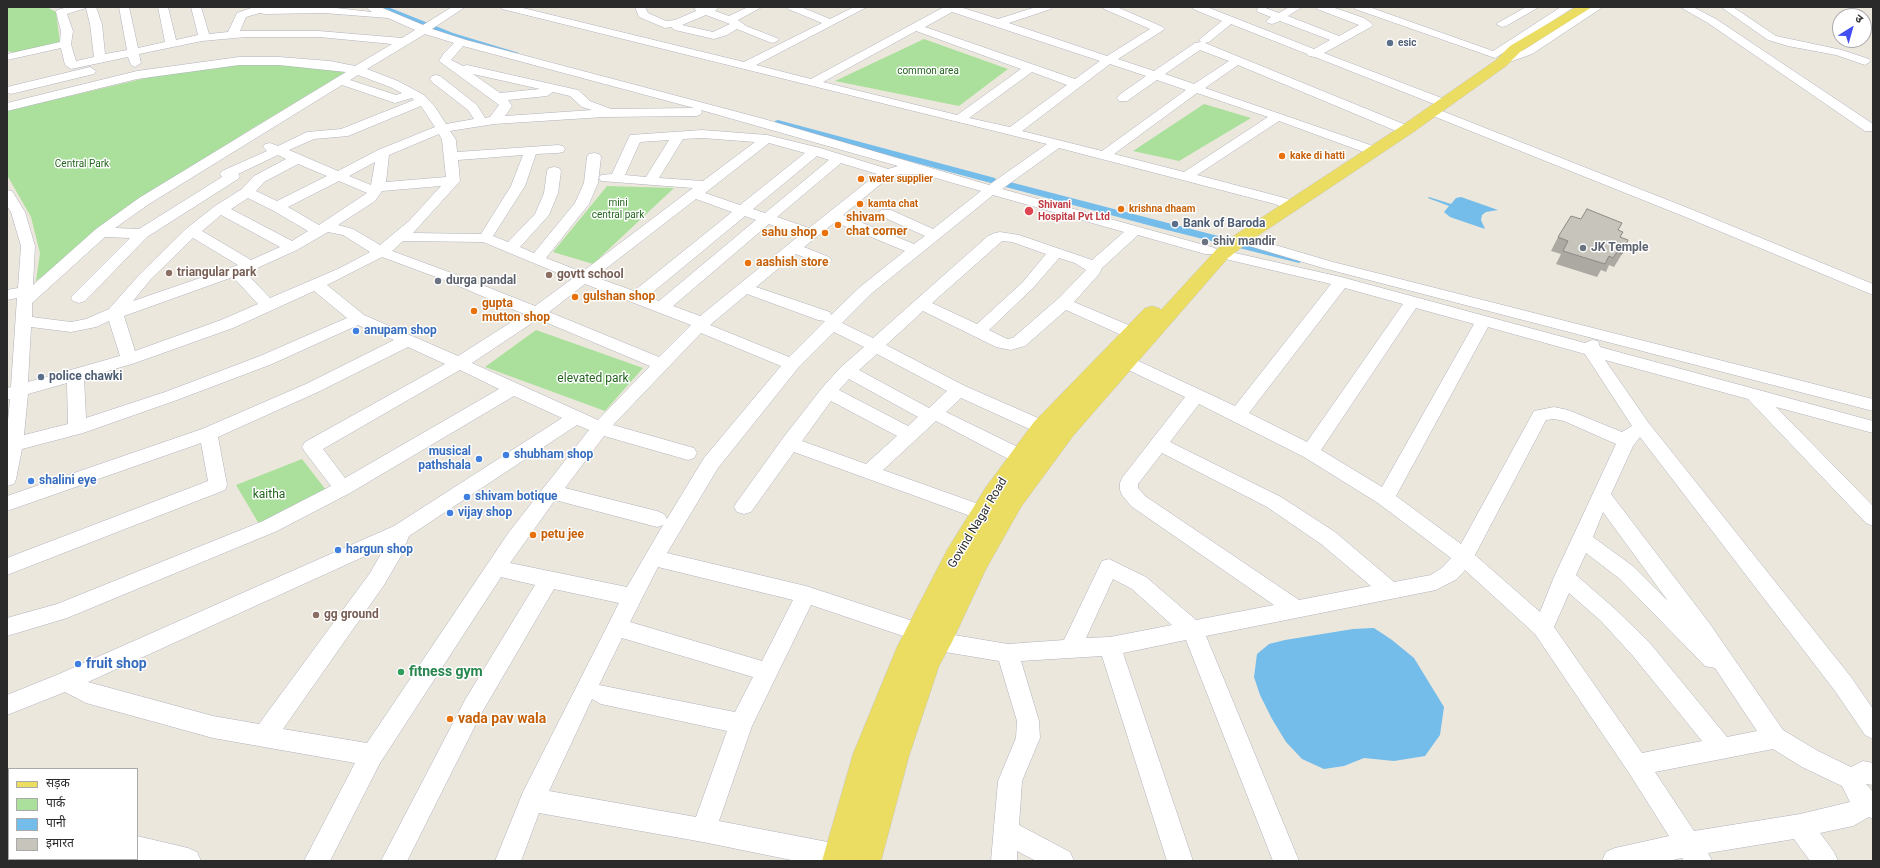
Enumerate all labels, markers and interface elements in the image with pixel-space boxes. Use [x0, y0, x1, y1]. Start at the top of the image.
north arrow [1832, 8, 1872, 48]
text: उ [1852, 12, 1865, 26]
place label: esic [1398, 37, 1416, 49]
marker: esic [1385, 38, 1395, 48]
park label: common area [897, 65, 959, 77]
place label: kake di hatti [1290, 150, 1345, 162]
marker: kake di hatti [1277, 151, 1287, 161]
park label: Central Park [55, 158, 109, 170]
place label: water supplier [869, 173, 933, 185]
marker: water supplier [856, 174, 866, 184]
park label: mini central park [592, 197, 644, 220]
place label: kamta chat [868, 198, 918, 210]
marker: kamta chat [855, 199, 865, 209]
place label: Shivani Hospital Pvt Ltd [1038, 199, 1110, 222]
place label: krishna dhaam [1129, 203, 1195, 215]
marker: krishna dhaam [1116, 204, 1126, 214]
marker: Shivani Hospital Pvt Ltd [1023, 205, 1035, 217]
place label: shivam chat corner [846, 211, 907, 239]
place label: Bank of Baroda [1183, 217, 1265, 231]
marker: Bank of Baroda [1170, 219, 1180, 229]
marker: shivam chat corner [833, 220, 843, 230]
place label: sahu shop [762, 226, 817, 240]
marker: sahu shop [820, 228, 830, 238]
place label: shiv mandir [1213, 235, 1276, 249]
marker: shiv mandir [1200, 237, 1210, 247]
place label: JK Temple [1591, 241, 1648, 255]
marker: JK Temple [1578, 243, 1588, 253]
place label: aashish store [756, 256, 828, 270]
marker: aashish store [743, 258, 753, 268]
place label: triangular park [177, 266, 256, 280]
marker: triangular park [164, 268, 174, 278]
place label: govtt school [557, 268, 624, 282]
marker: govtt school [544, 270, 554, 280]
place label: durga pandal [446, 274, 516, 288]
marker: durga pandal [433, 276, 443, 286]
place label: gulshan shop [583, 290, 655, 304]
marker: gulshan shop [570, 292, 580, 302]
place label: gupta mutton shop [482, 297, 550, 325]
marker: gupta mutton shop [469, 306, 479, 316]
place label: anupam shop [364, 324, 437, 338]
marker: anupam shop [351, 326, 361, 336]
place label: police chawki [49, 370, 122, 384]
marker: police chawki [36, 372, 46, 382]
park label: elevated park [557, 372, 629, 386]
place label: musical pathshala [418, 445, 471, 473]
place label: shubham shop [514, 448, 593, 462]
marker: shubham shop [501, 450, 511, 460]
marker: musical pathshala [474, 454, 484, 464]
place label: shalini eye [39, 474, 96, 488]
street label: Govind Nagar Road [945, 475, 1011, 571]
marker: shalini eye [26, 476, 36, 486]
park label: kaitha [253, 488, 285, 502]
place label: shivam botique [475, 490, 558, 504]
marker: shivam botique [462, 492, 472, 502]
place label: vijay shop [458, 506, 512, 520]
marker: vijay shop [445, 508, 455, 518]
place label: petu jee [541, 528, 584, 542]
marker: petu jee [528, 530, 538, 540]
place label: hargun shop [346, 543, 413, 557]
marker: hargun shop [333, 545, 343, 555]
place label: gg ground [324, 608, 379, 622]
marker: gg ground [311, 610, 321, 620]
place label: fruit shop [86, 656, 147, 672]
marker: fruit shop [73, 659, 83, 669]
place label: fitness gym [409, 664, 483, 680]
marker: fitness gym [396, 667, 406, 677]
place label: vada pav wala [458, 711, 546, 727]
marker: vada pav wala [445, 714, 455, 724]
legend [8, 768, 138, 860]
text: सड़क [46, 776, 70, 790]
text: पार्क [46, 796, 65, 810]
text: पानी [46, 816, 66, 830]
text: इमारत [46, 836, 74, 850]

